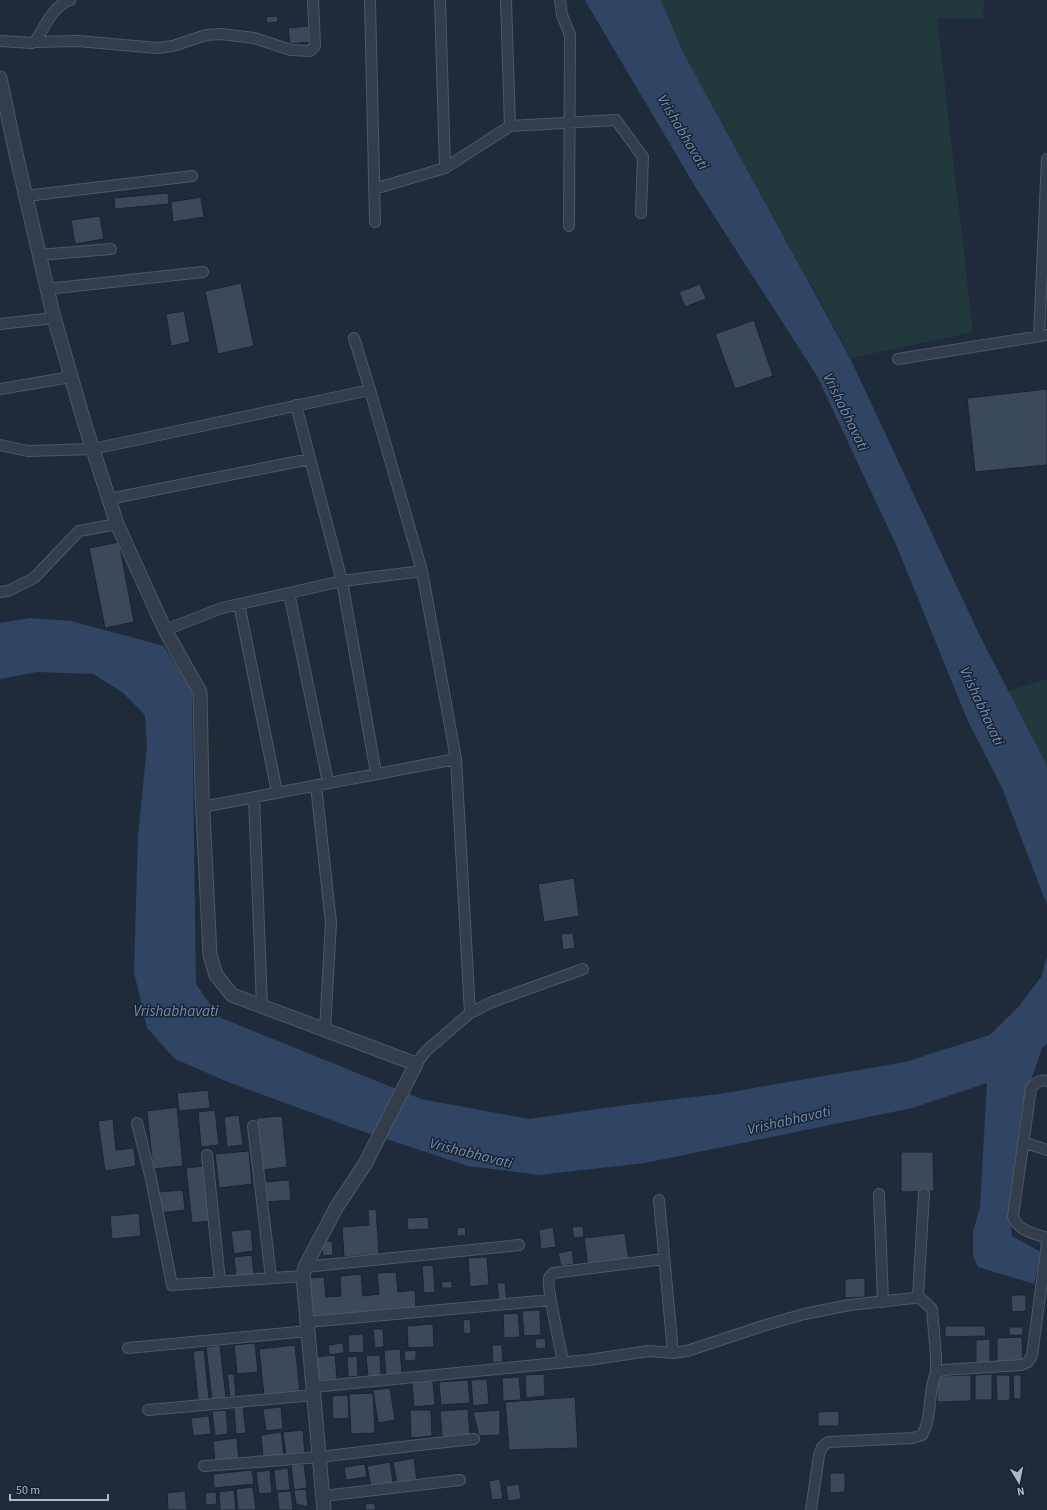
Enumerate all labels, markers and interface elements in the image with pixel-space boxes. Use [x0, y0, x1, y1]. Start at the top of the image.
water label: Vrishabhavati [652, 91, 714, 174]
water label: Vrishabhavati [818, 370, 874, 455]
water label: Vrishabhavati [954, 663, 1009, 749]
water label: Vrishabhavati [134, 1001, 219, 1022]
water label: Vrishabhavati [745, 1101, 833, 1140]
water label: Vrishabhavati [427, 1133, 515, 1174]
north arrow [999, 1462, 1039, 1502]
scale bar [10, 1476, 108, 1502]
text: 50 m [16, 1482, 40, 1499]
text: N [1016, 1483, 1026, 1499]

